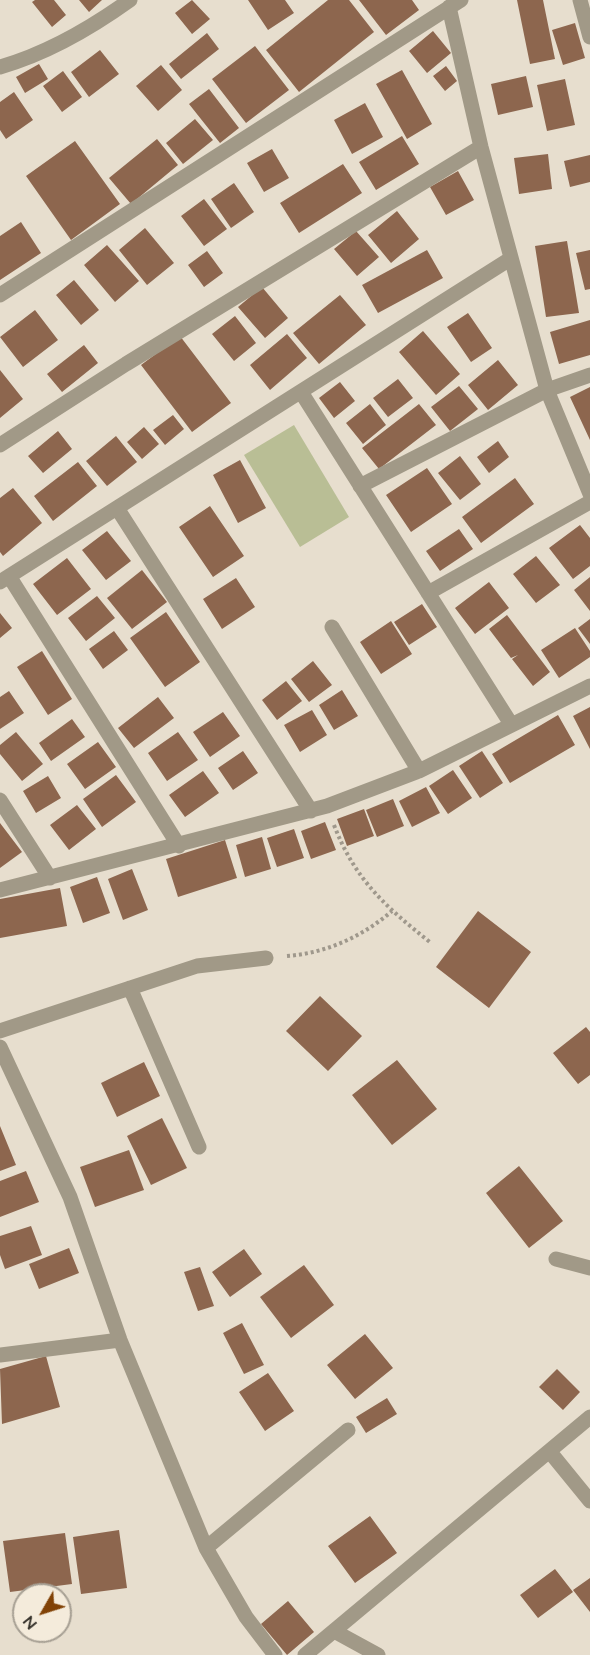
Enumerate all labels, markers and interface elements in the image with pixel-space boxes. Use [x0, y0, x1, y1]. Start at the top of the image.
north arrow [12, 1583, 72, 1643]
text: N [18, 1612, 41, 1634]

